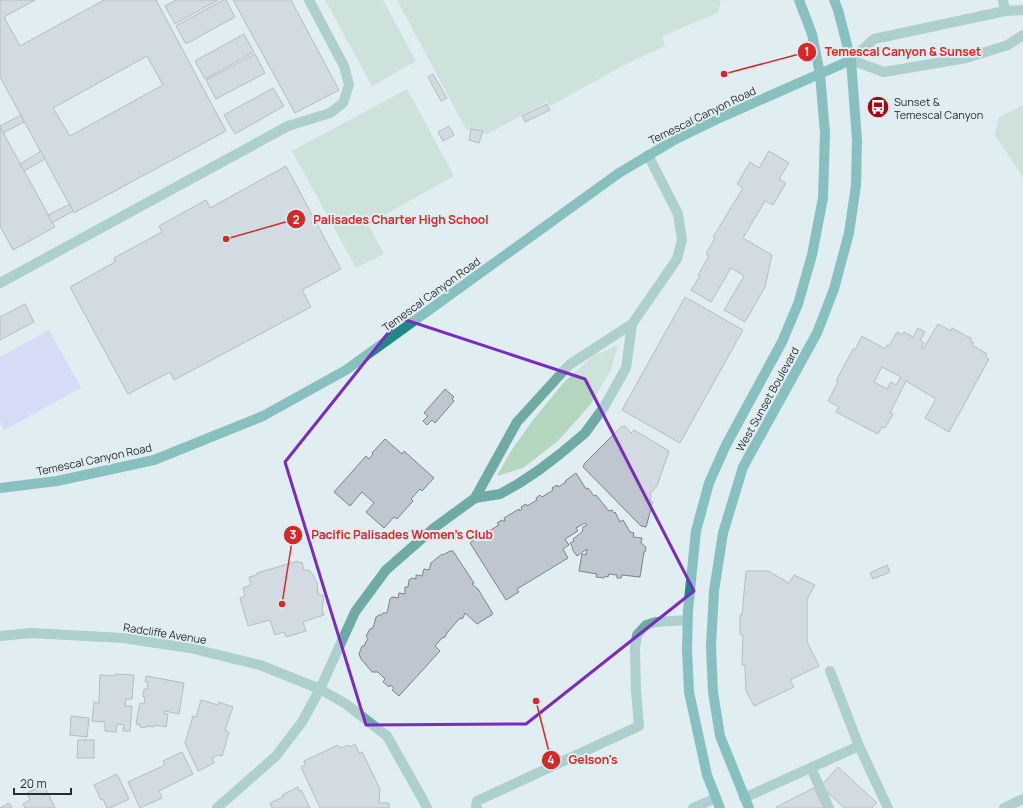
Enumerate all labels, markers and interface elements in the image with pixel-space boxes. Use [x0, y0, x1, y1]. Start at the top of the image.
callout: Temescal Canyon & Sunset [797, 40, 989, 64]
text: 1 [804, 43, 810, 60]
text: Temescal Canyon & Sunset [825, 43, 981, 60]
street label: Temescal Canyon Road [646, 82, 758, 148]
bus stop icon: Sunset & Temescal Canyon [865, 94, 891, 120]
place label: Sunset & Temescal Canyon [894, 94, 983, 122]
callout: Palisades Charter High School [286, 207, 497, 231]
text: 2 [292, 211, 300, 228]
text: Palisades Charter High School [313, 211, 489, 228]
street label: Temescal Canyon Road [379, 253, 483, 335]
street label: West Sunset Boulevard [732, 344, 802, 454]
street label: Temescal Canyon Road [35, 439, 153, 479]
callout: Pacific Palisades Women's Club [283, 523, 500, 547]
text: 3 [290, 526, 297, 543]
text: Pacific Palisades Women's Club [311, 526, 493, 543]
street label: Radcliffe Avenue [122, 619, 208, 647]
callout: Gelson's [541, 748, 626, 772]
text: 4 [547, 751, 555, 768]
text: Gelson's [569, 751, 618, 768]
scale bar [14, 770, 71, 796]
text: 20 m [20, 775, 47, 792]

